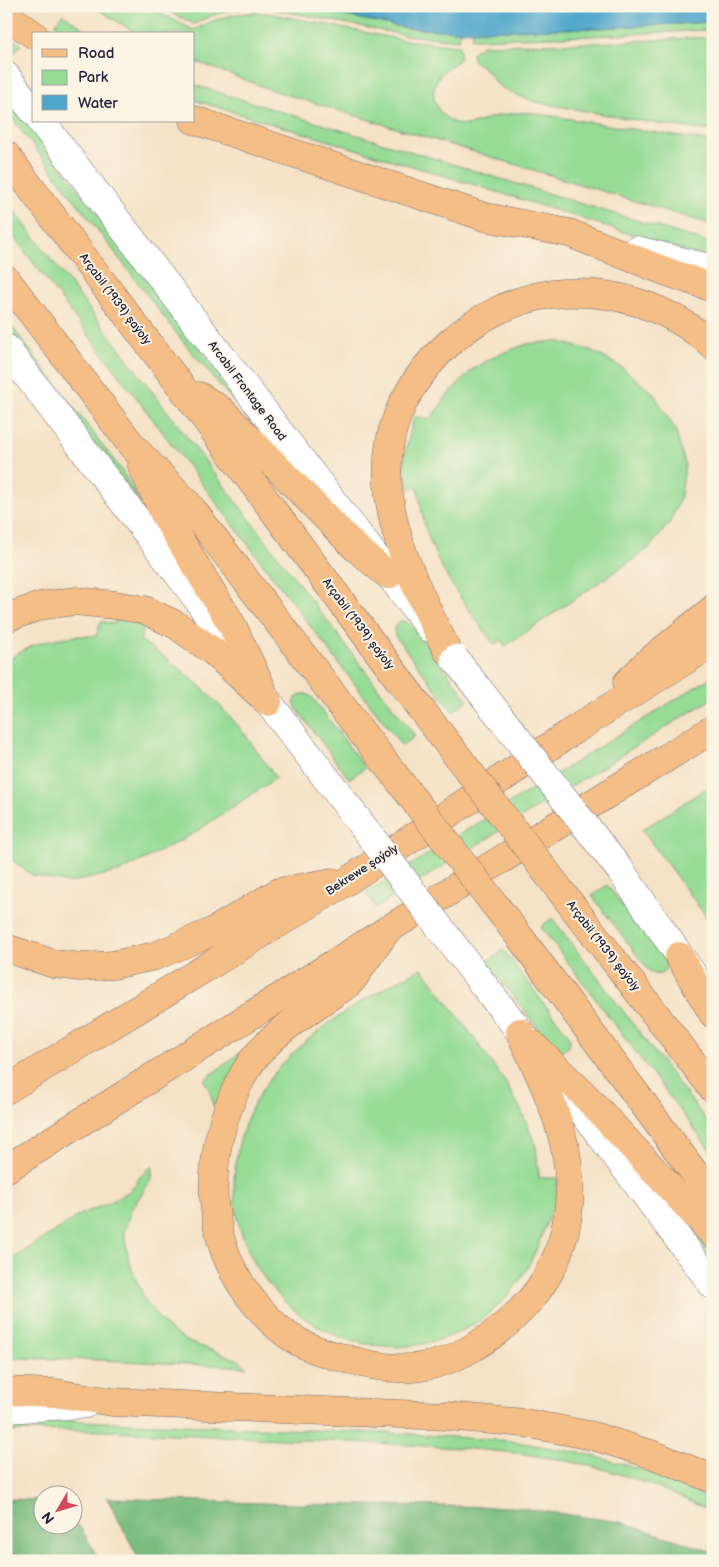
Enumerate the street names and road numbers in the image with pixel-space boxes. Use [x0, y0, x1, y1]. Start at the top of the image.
street label: Arçabil (1939) şaýoly [76, 250, 155, 348]
street label: Arcabil Frontage Road [204, 338, 290, 444]
street label: Arçabil (1939) şaýoly [319, 575, 398, 673]
street label: Bekrewe şaýoly [323, 841, 402, 899]
street label: Arçabil (1939) şaýoly [563, 898, 643, 995]

